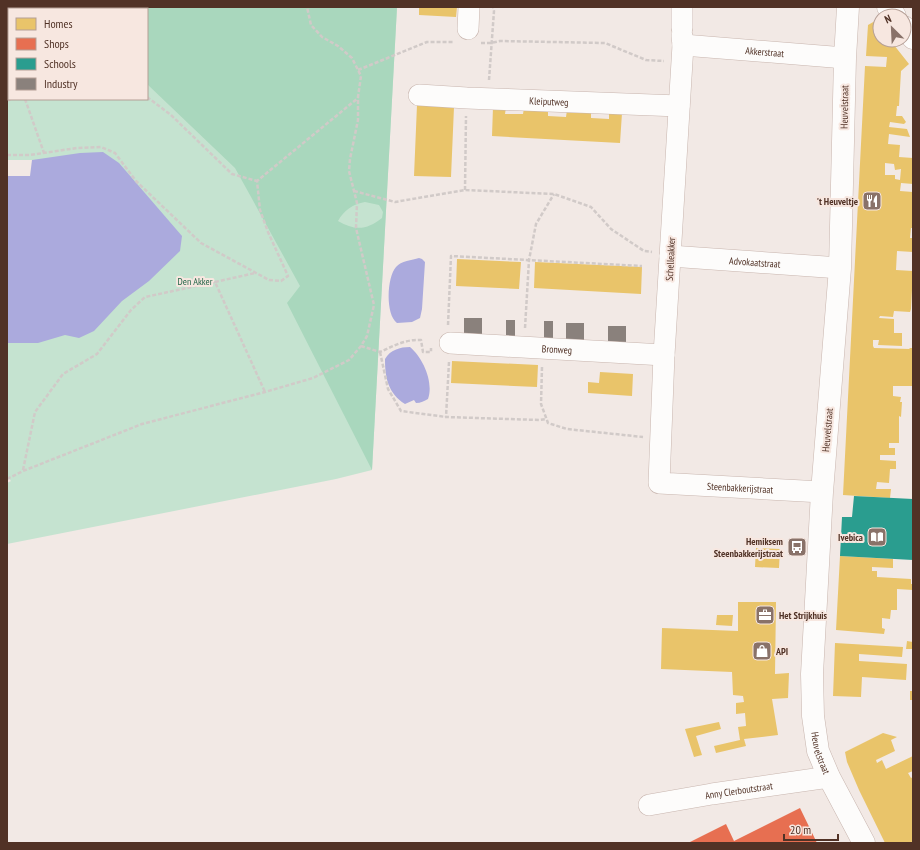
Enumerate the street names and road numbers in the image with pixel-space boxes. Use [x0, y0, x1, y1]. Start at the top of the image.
street label: Akkerstraat [745, 44, 785, 60]
street label: Heuvelstraat [838, 85, 851, 129]
street label: Kleiputweg [529, 94, 569, 109]
street label: Schelleakker [663, 237, 678, 281]
street label: Advokaatstraat [729, 254, 781, 271]
street label: Bronweg [541, 342, 572, 357]
street label: Heuvelstraat [819, 407, 836, 452]
street label: Steenbakkerijstraat [707, 480, 774, 496]
street label: Heuvelstraat [808, 731, 833, 776]
street label: Anny Clerboutstraat [704, 779, 774, 802]

